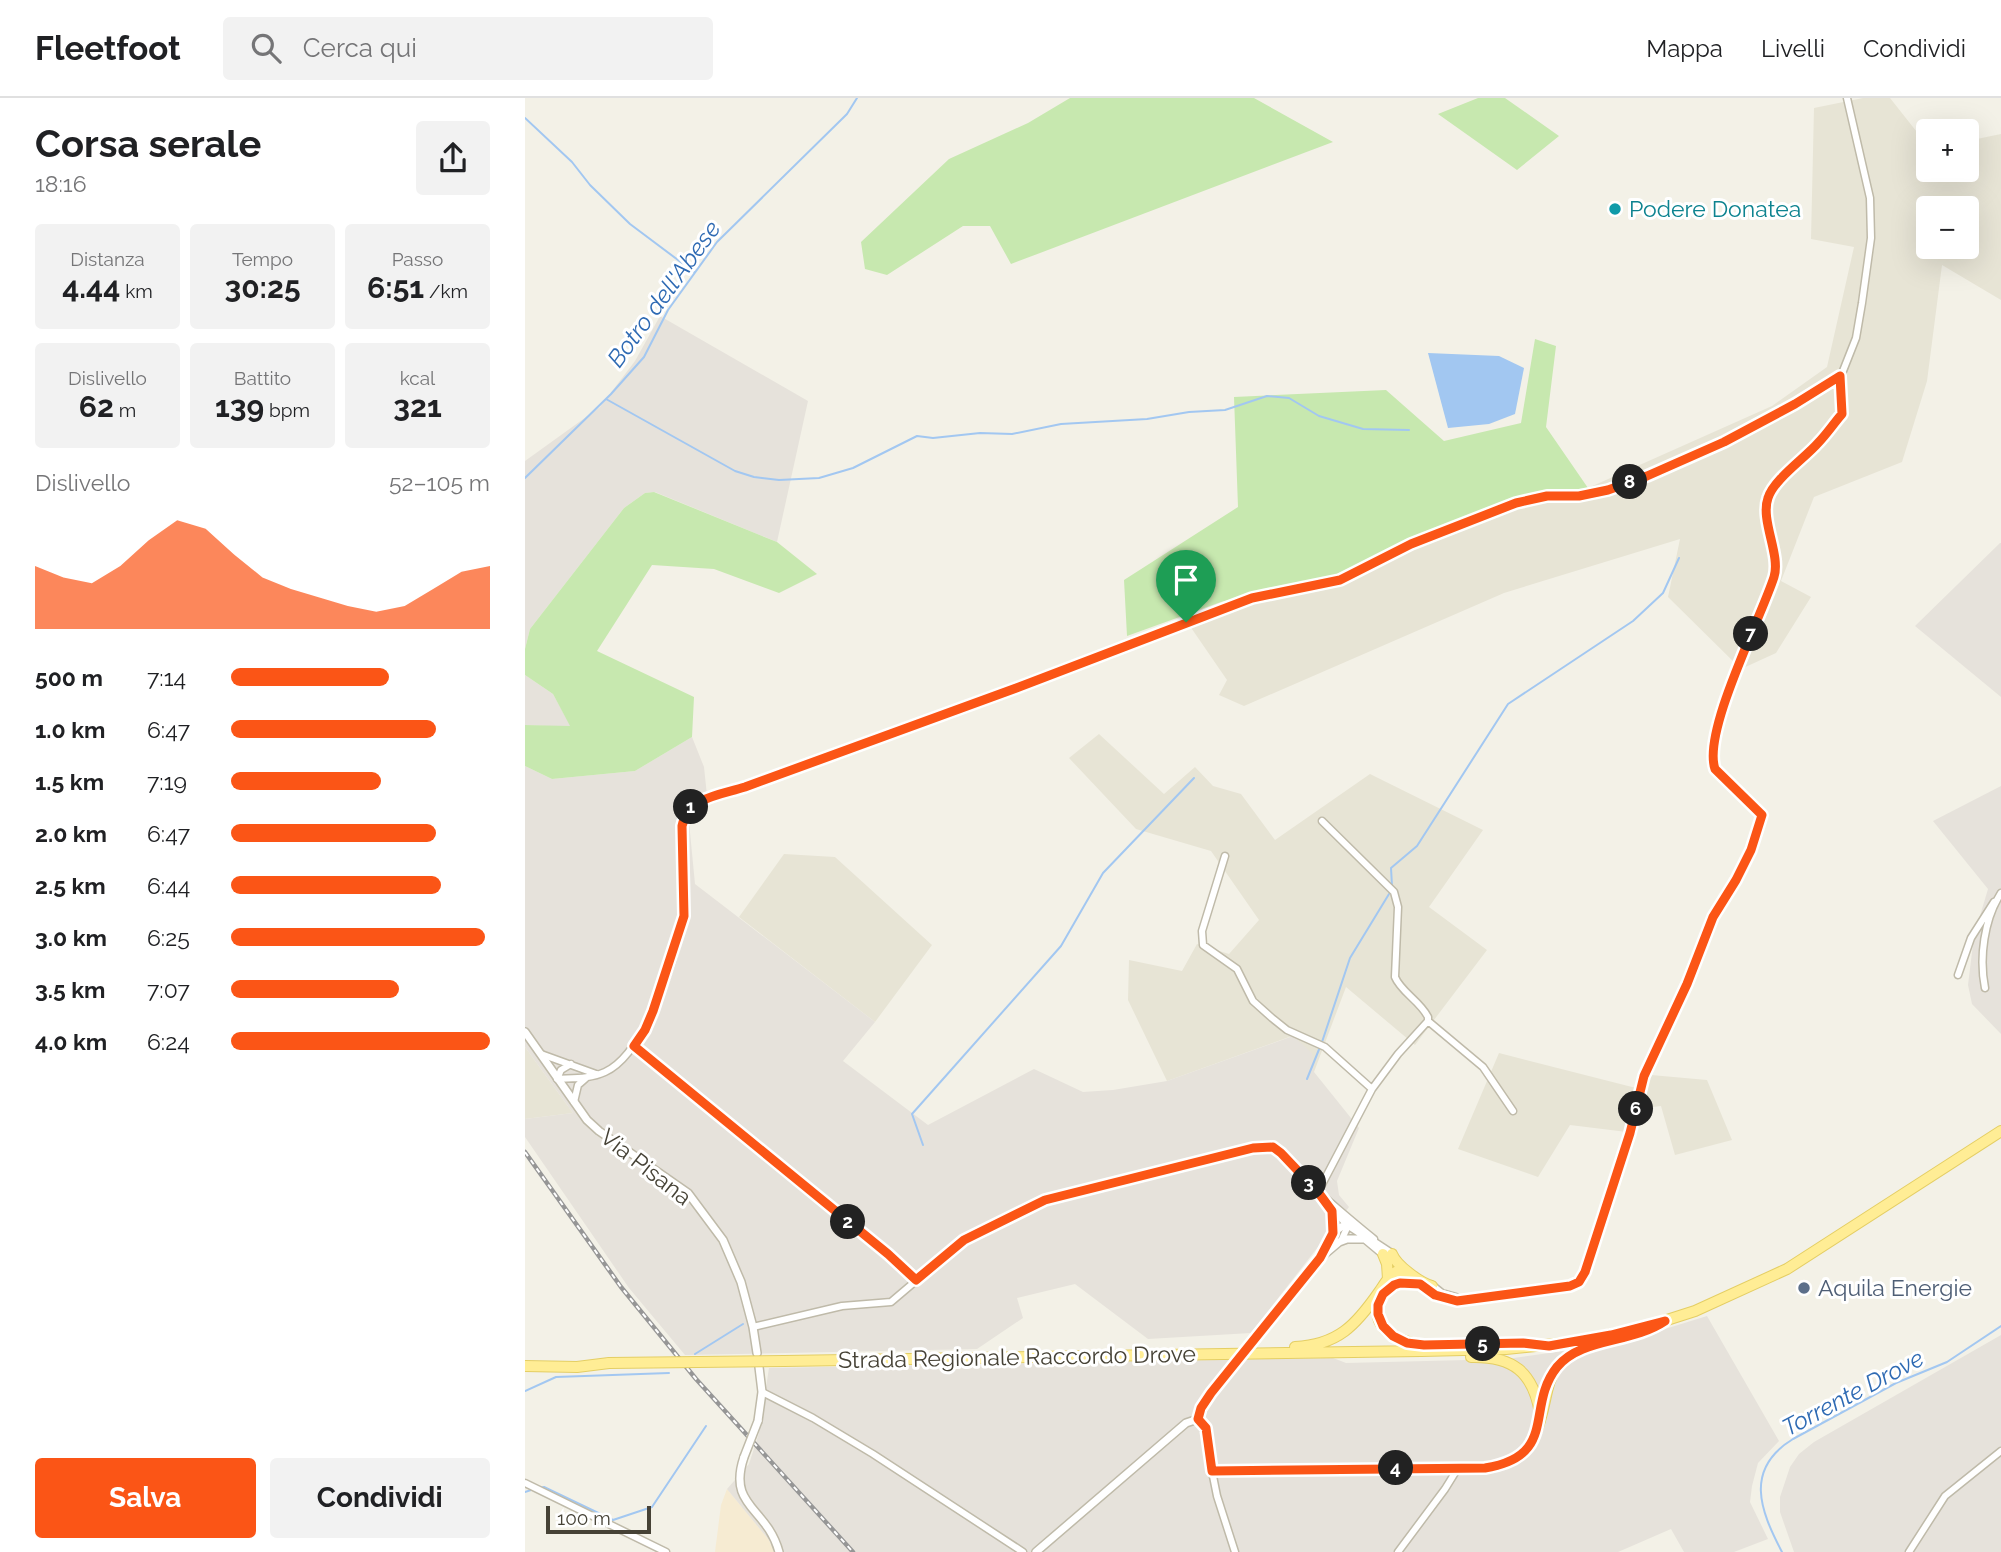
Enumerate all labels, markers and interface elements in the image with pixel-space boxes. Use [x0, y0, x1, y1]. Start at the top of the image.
search box [223, 17, 713, 80]
text: Fleetfoot [35, 29, 181, 68]
icon: search [247, 29, 285, 67]
text: Cerca qui [303, 33, 417, 63]
text: Mappa [1646, 34, 1723, 63]
text: Livelli [1761, 34, 1825, 63]
text: Condividi [1863, 34, 1966, 63]
map controls [1916, 119, 1979, 259]
button: + [1916, 119, 1979, 182]
text: Corsa serale [35, 121, 261, 166]
button: share [416, 121, 490, 195]
text: 18:16 [35, 170, 87, 197]
place label: Podere Donatea [1629, 195, 1801, 222]
button: − [1916, 196, 1979, 259]
marker: Podere Donatea [1607, 201, 1623, 217]
water label: Botro dell'Abese [601, 215, 726, 372]
text: Distanza [70, 248, 145, 270]
text: Tempo [232, 248, 293, 270]
text: Passo [392, 248, 443, 270]
text: 4.44 [62, 270, 120, 305]
text: 30:25 [224, 270, 301, 305]
text: 6:51 [367, 270, 424, 305]
text: km [120, 280, 153, 302]
text: /km [424, 280, 468, 302]
text: Dislivello [68, 367, 147, 389]
text: Battito [234, 367, 291, 389]
text: kcal [400, 367, 435, 389]
text: 62 [79, 389, 114, 424]
text: 139 [215, 389, 264, 424]
text: 321 [393, 389, 442, 424]
text: m [114, 399, 136, 421]
text: bpm [264, 399, 310, 421]
pin: 8 [1613, 464, 1647, 500]
text: Dislivello [35, 469, 130, 496]
text: 52–105 m [389, 469, 490, 496]
text: 8 [1624, 470, 1635, 492]
pin [1156, 550, 1216, 622]
icon: arrive [1167, 561, 1205, 599]
pin: 7 [1733, 616, 1769, 652]
text: 7 [1745, 622, 1756, 644]
text: 500 m [35, 664, 103, 691]
text: 7:14 [147, 664, 186, 691]
text: 1.0 km [35, 716, 105, 743]
text: 6:47 [147, 716, 190, 743]
text: 1.5 km [35, 768, 104, 795]
text: 7:19 [147, 768, 187, 795]
pin: 1 [673, 790, 709, 824]
text: 1 [686, 795, 695, 817]
text: 2.0 km [35, 820, 107, 847]
text: 6:47 [147, 820, 190, 847]
text: 2.5 km [35, 872, 106, 899]
text: 6:44 [147, 872, 190, 899]
text: 3.0 km [35, 924, 107, 951]
text: 6:25 [147, 924, 190, 951]
text: 3.5 km [35, 976, 106, 1003]
text: 7:07 [147, 976, 190, 1003]
text: 4.0 km [35, 1028, 107, 1055]
text: 6:24 [147, 1028, 190, 1055]
pin: 6 [1619, 1091, 1653, 1126]
text: 6 [1630, 1097, 1641, 1119]
street label: Via Pisana [595, 1123, 697, 1210]
pin: 3 [1291, 1166, 1327, 1200]
text: 3 [1303, 1171, 1314, 1193]
pin: 2 [831, 1204, 865, 1240]
text: 2 [842, 1210, 853, 1232]
place label: Aquila Energie [1818, 1274, 1972, 1301]
marker: Aquila Energie [1796, 1280, 1812, 1296]
pin: 5 [1465, 1326, 1501, 1362]
text: 5 [1477, 1332, 1488, 1354]
street label: Strada Regionale Raccordo Drove [838, 1340, 1196, 1373]
water label: Torrente Drove [1777, 1343, 1929, 1442]
pin: 4 [1379, 1450, 1413, 1486]
text: 4 [1390, 1456, 1401, 1478]
button: Salva [35, 1458, 256, 1538]
button: Condividi [270, 1458, 490, 1538]
scale bar [546, 1503, 651, 1535]
text: 100 m [557, 1507, 611, 1529]

